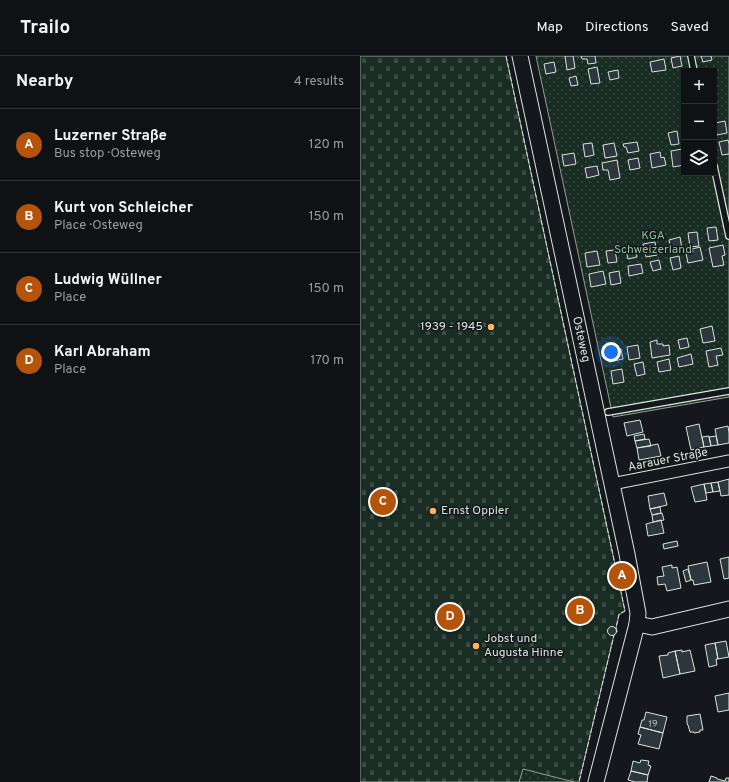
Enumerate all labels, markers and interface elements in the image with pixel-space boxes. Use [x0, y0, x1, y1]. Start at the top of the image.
text: Trailo [20, 16, 70, 40]
text: Map [537, 19, 563, 36]
text: Directions [585, 19, 649, 36]
text: Saved [671, 19, 709, 36]
map controls [681, 68, 717, 176]
button: + [681, 68, 717, 104]
text: Nearby [16, 71, 73, 93]
text: 4 results [294, 74, 344, 90]
button: − [681, 104, 717, 140]
text: Luzerner Straße [54, 127, 167, 146]
text: A [24, 137, 34, 153]
text: 120 m [309, 137, 344, 153]
button: layers [681, 140, 717, 176]
text: Bus stop · Osteweg [54, 146, 161, 162]
text: Kurt von Schleicher [54, 199, 193, 218]
text: B [25, 209, 33, 225]
text: 150 m [309, 209, 344, 225]
text: Place · Osteweg [54, 218, 143, 234]
park label: KGA Schweizerland [614, 228, 692, 258]
text: Ludwig Wüllner [54, 271, 162, 290]
text: C [25, 281, 33, 297]
text: 150 m [309, 281, 344, 297]
text: Place [54, 290, 86, 306]
street label: Osteweg [568, 315, 594, 364]
place label: 1939 - 1945 [420, 319, 483, 335]
marker: 1939 - 1945 [486, 322, 496, 332]
your location [601, 342, 621, 362]
text: Karl Abraham [54, 343, 151, 362]
text: D [24, 353, 34, 369]
text: 170 m [310, 353, 344, 369]
text: Place [54, 362, 86, 378]
street label: Aarauer Straße [627, 444, 709, 476]
pin: C [370, 487, 396, 517]
place label: Ernst Oppler [441, 503, 509, 519]
marker: Ernst Oppler [428, 506, 438, 516]
pin: A [609, 561, 635, 591]
pin: B [567, 596, 593, 626]
pin: D [437, 602, 463, 632]
place label: Jobst und Augusta Hinne [484, 631, 563, 661]
marker: Jobst und Augusta Hinne [471, 641, 481, 651]
house number: 19 [648, 718, 658, 731]

